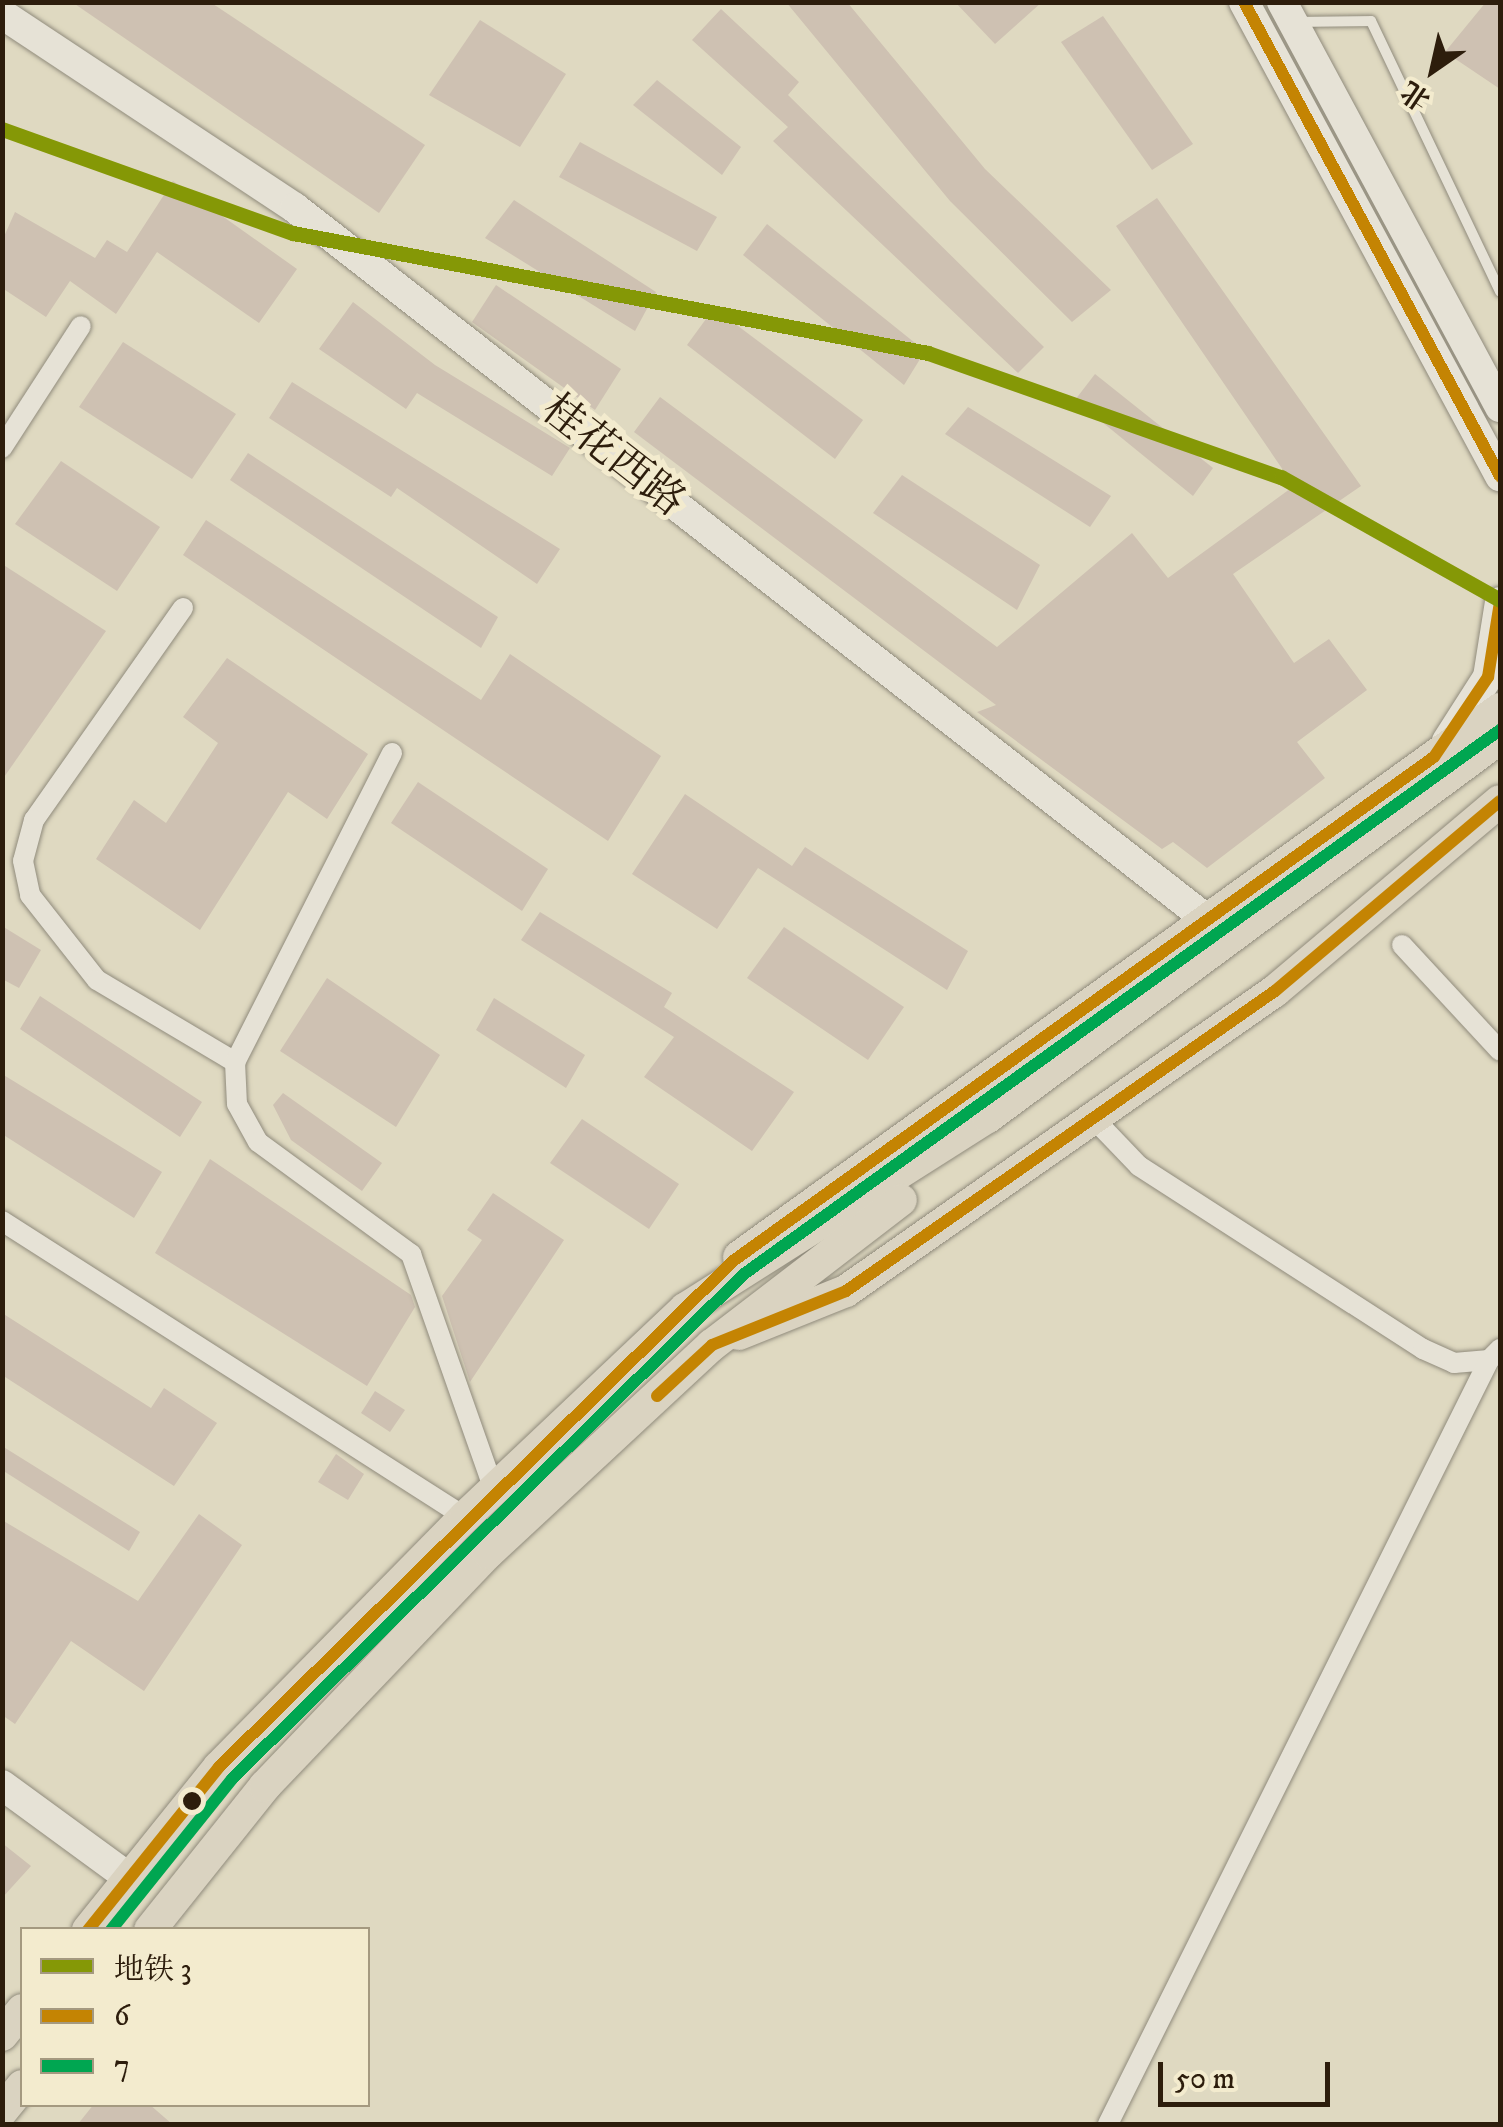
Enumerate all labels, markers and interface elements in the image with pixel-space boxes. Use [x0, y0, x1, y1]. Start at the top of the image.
north arrow [1383, 20, 1483, 120]
text: 北 [1395, 73, 1437, 118]
street label: 桂花西路 [531, 384, 695, 528]
unlabelled marker [182, 1791, 202, 1811]
legend [20, 1927, 370, 2107]
text: 地铁 3 [114, 1952, 192, 1989]
text: 6 [114, 1998, 130, 2035]
scale bar [1163, 2042, 1336, 2104]
text: 7 [114, 2048, 130, 2085]
text: 50 m [1175, 2061, 1235, 2098]

